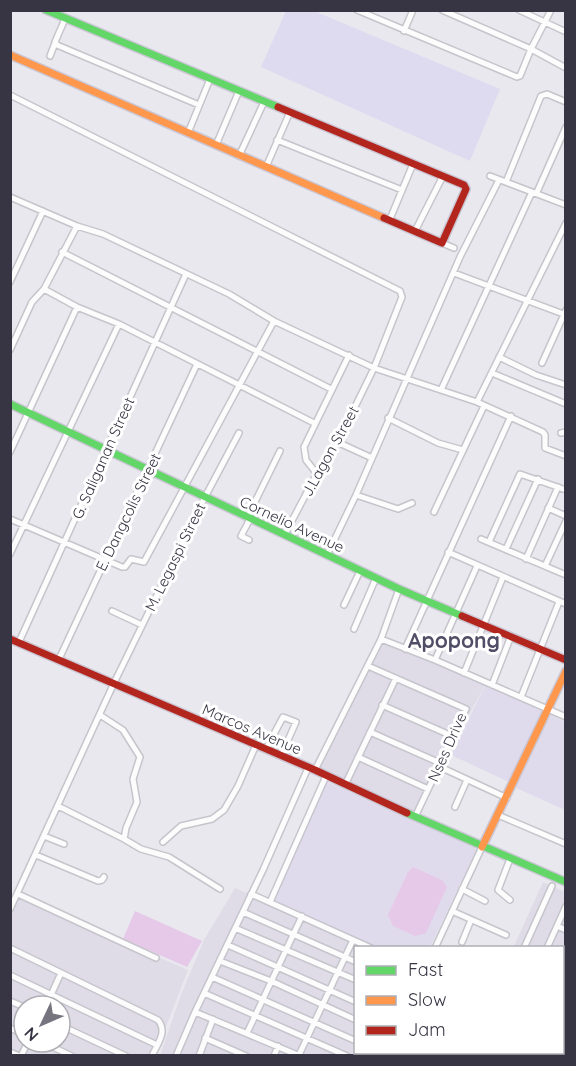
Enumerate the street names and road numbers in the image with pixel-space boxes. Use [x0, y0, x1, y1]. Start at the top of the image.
street label: G. Saliganan Street [68, 394, 138, 522]
street label: J.Lagon Street [297, 403, 363, 499]
street label: E. Dangcolis Street [91, 450, 165, 574]
street label: Cornelio Avenue [237, 492, 347, 556]
street label: M. Legaspi Street [141, 500, 209, 614]
street label: Marcos Avenue [199, 700, 305, 758]
street label: Nses Drive [423, 709, 471, 785]

